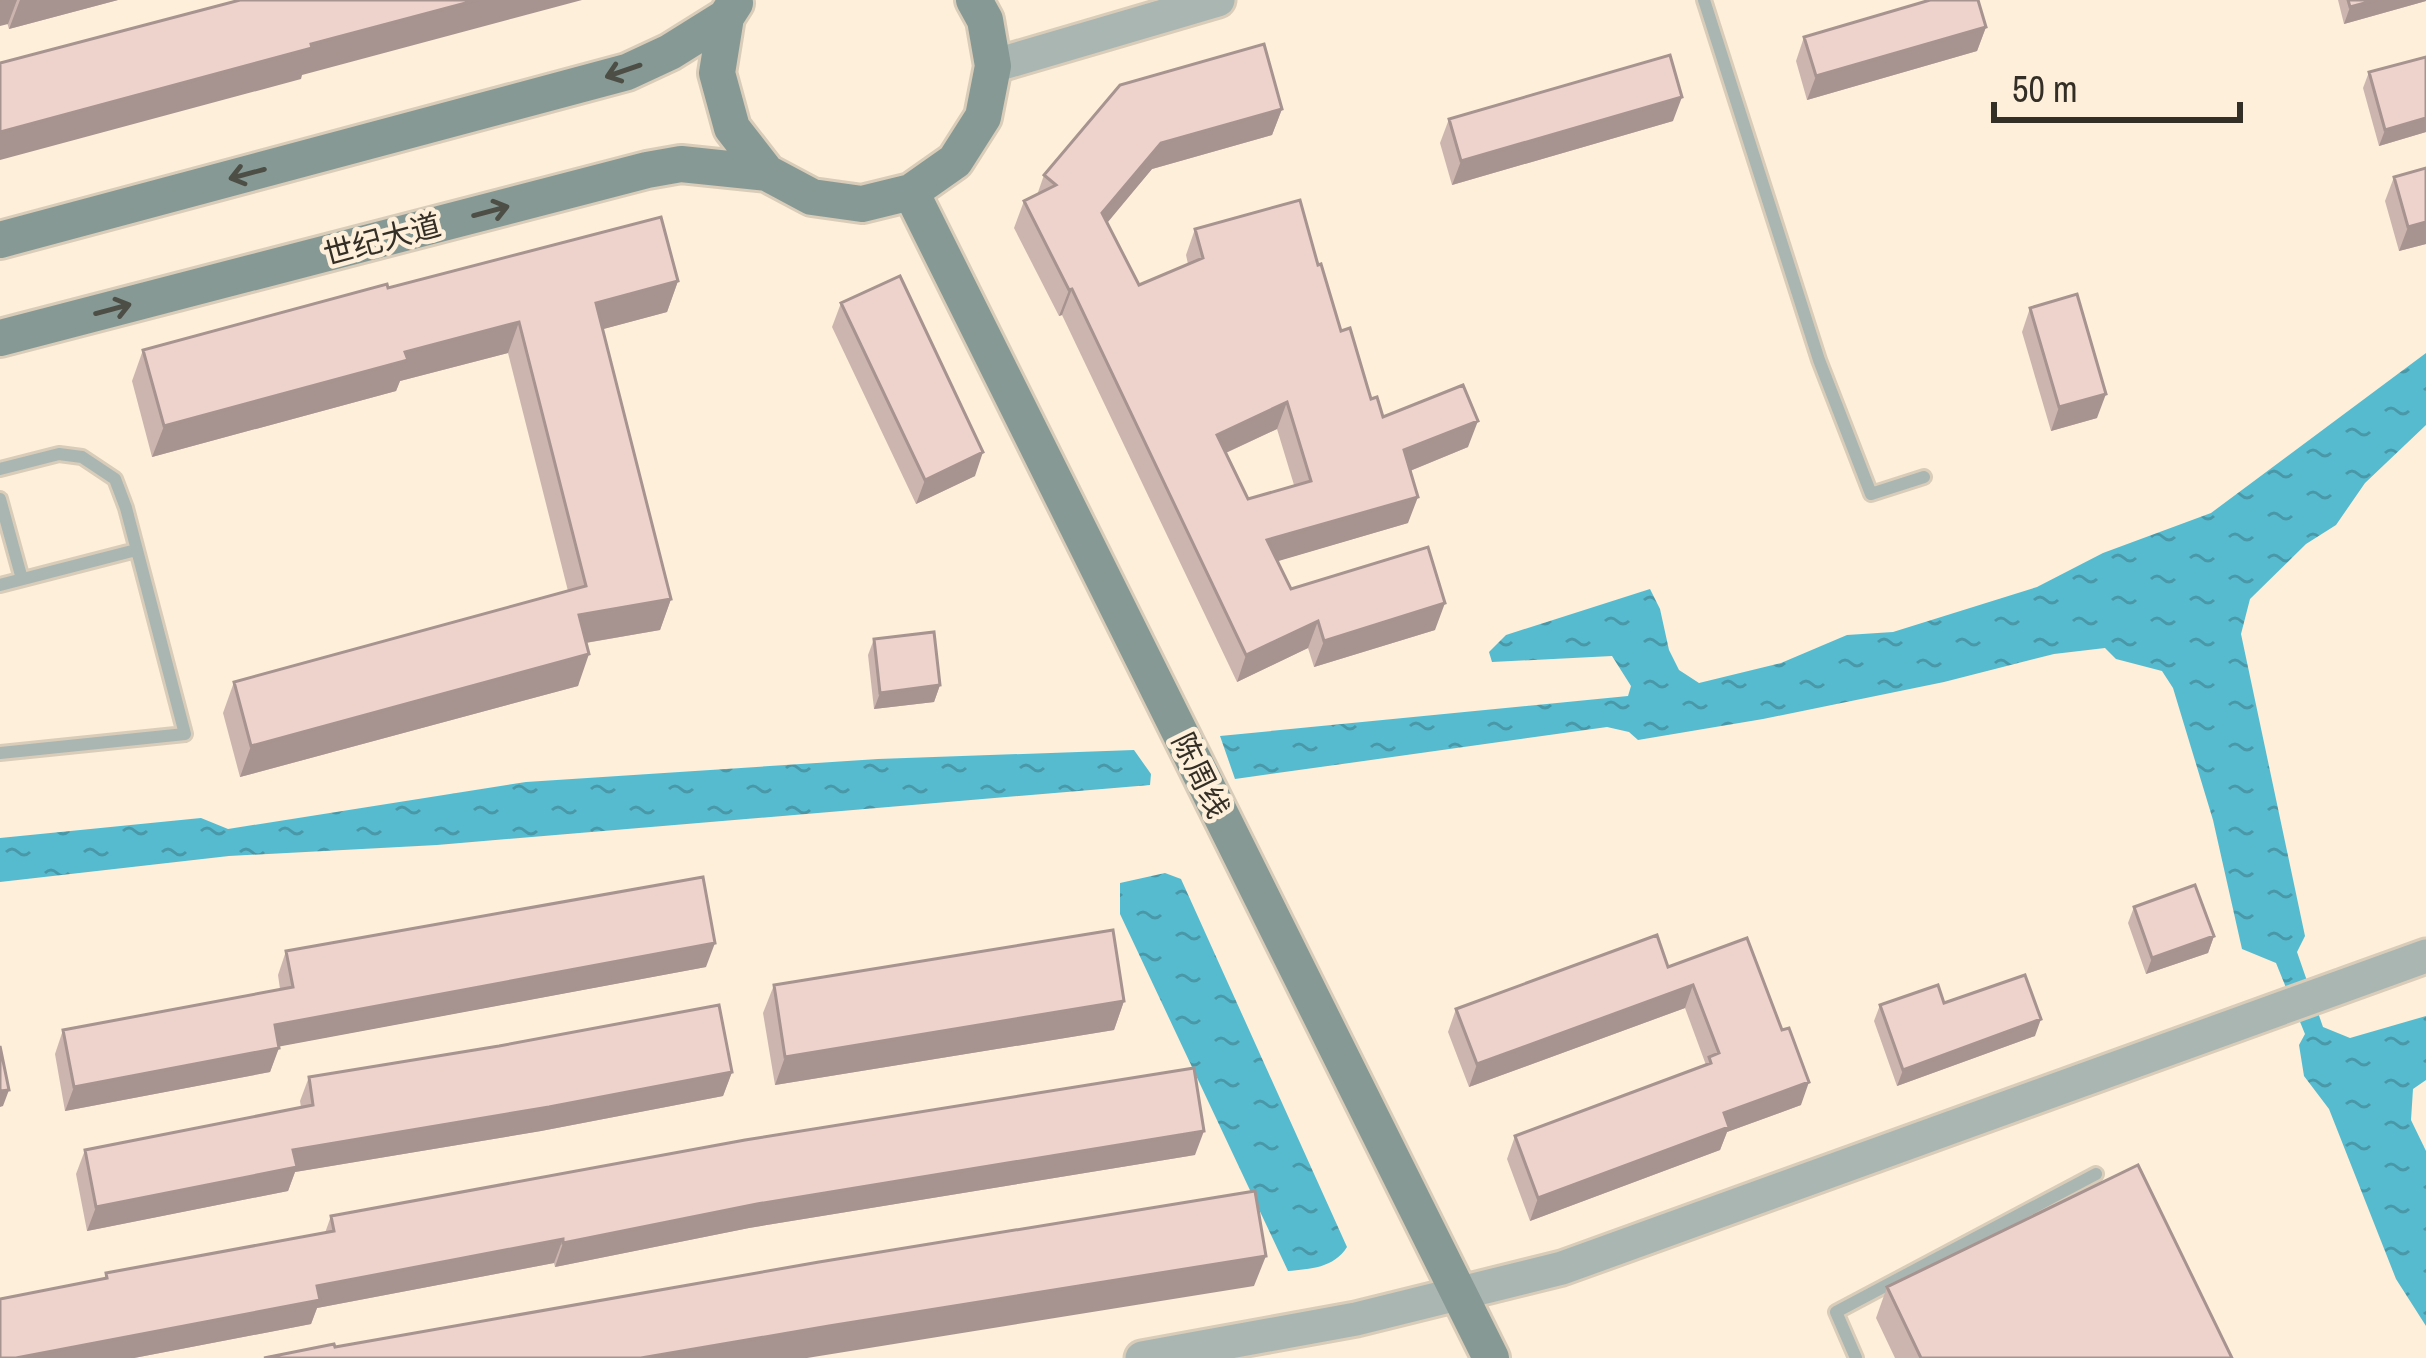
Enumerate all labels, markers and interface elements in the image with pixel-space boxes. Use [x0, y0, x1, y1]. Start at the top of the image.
scale bar [1994, 48, 2240, 122]
one-way arrow [606, 62, 643, 83]
text: 50 m [2012, 65, 2078, 113]
one-way arrow [229, 164, 267, 186]
one-way arrow [471, 198, 509, 220]
street label: 世纪大道 [319, 204, 445, 274]
one-way arrow [94, 297, 132, 319]
street label: 陈周线 [1163, 726, 1239, 824]

